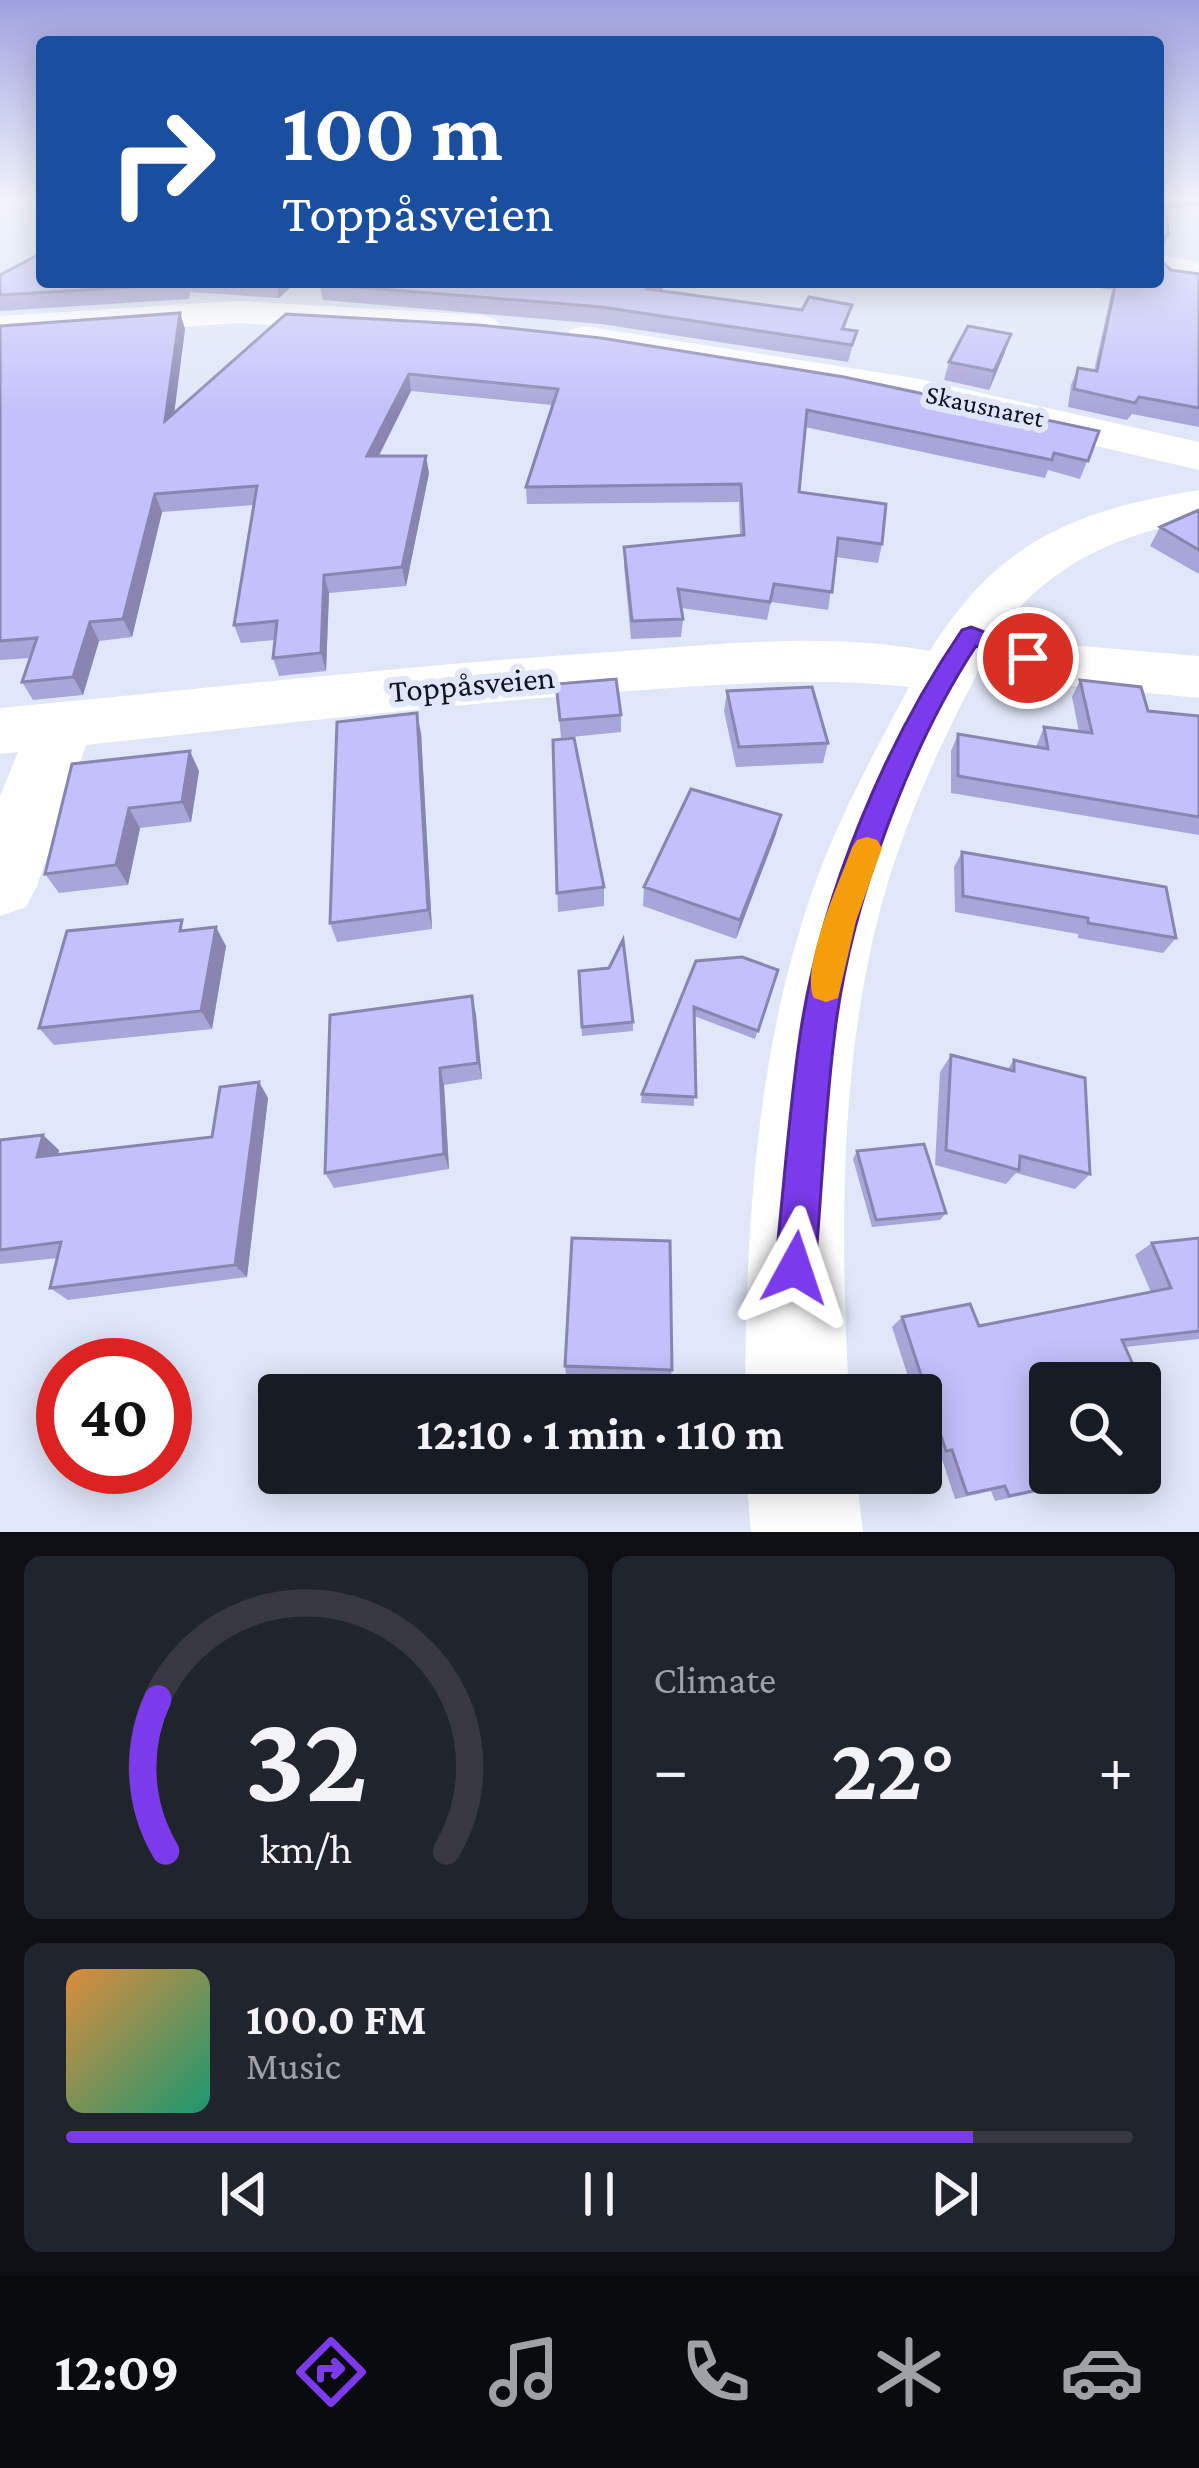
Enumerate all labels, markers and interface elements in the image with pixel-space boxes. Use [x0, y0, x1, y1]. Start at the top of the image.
icon: right [84, 84, 240, 240]
text: 100 m [282, 85, 503, 178]
text: Toppåsveien [282, 183, 554, 243]
street label: Skausnaret [923, 379, 1048, 433]
pin [977, 607, 1079, 709]
icon: arrive [995, 625, 1061, 691]
street label: Toppåsveien [388, 658, 556, 709]
position arrow [732, 1205, 858, 1331]
speed limit sign: 40 [36, 1338, 192, 1494]
map controls [1029, 1362, 1161, 1494]
button: search [1029, 1362, 1161, 1494]
text: 12:10 · 1 min · 110 m [416, 1409, 784, 1459]
text: Climate [654, 1658, 776, 1701]
text: 32 [244, 1688, 367, 1827]
text: 22° [831, 1718, 955, 1818]
text: − [654, 1732, 688, 1805]
text: + [1098, 1732, 1133, 1805]
text: km/h [260, 1824, 352, 1871]
text: 100.0 FM [246, 1994, 427, 2044]
text: Music [246, 2044, 341, 2087]
icon: previous [211, 2161, 277, 2227]
icon: pause [566, 2161, 632, 2227]
icon: next [922, 2161, 988, 2227]
icon: directions [289, 2330, 373, 2414]
icon: music [482, 2330, 566, 2414]
icon: phone [674, 2330, 758, 2414]
icon: climate [867, 2330, 951, 2414]
icon: car [1060, 2330, 1144, 2414]
text: 12:09 [54, 2342, 180, 2402]

